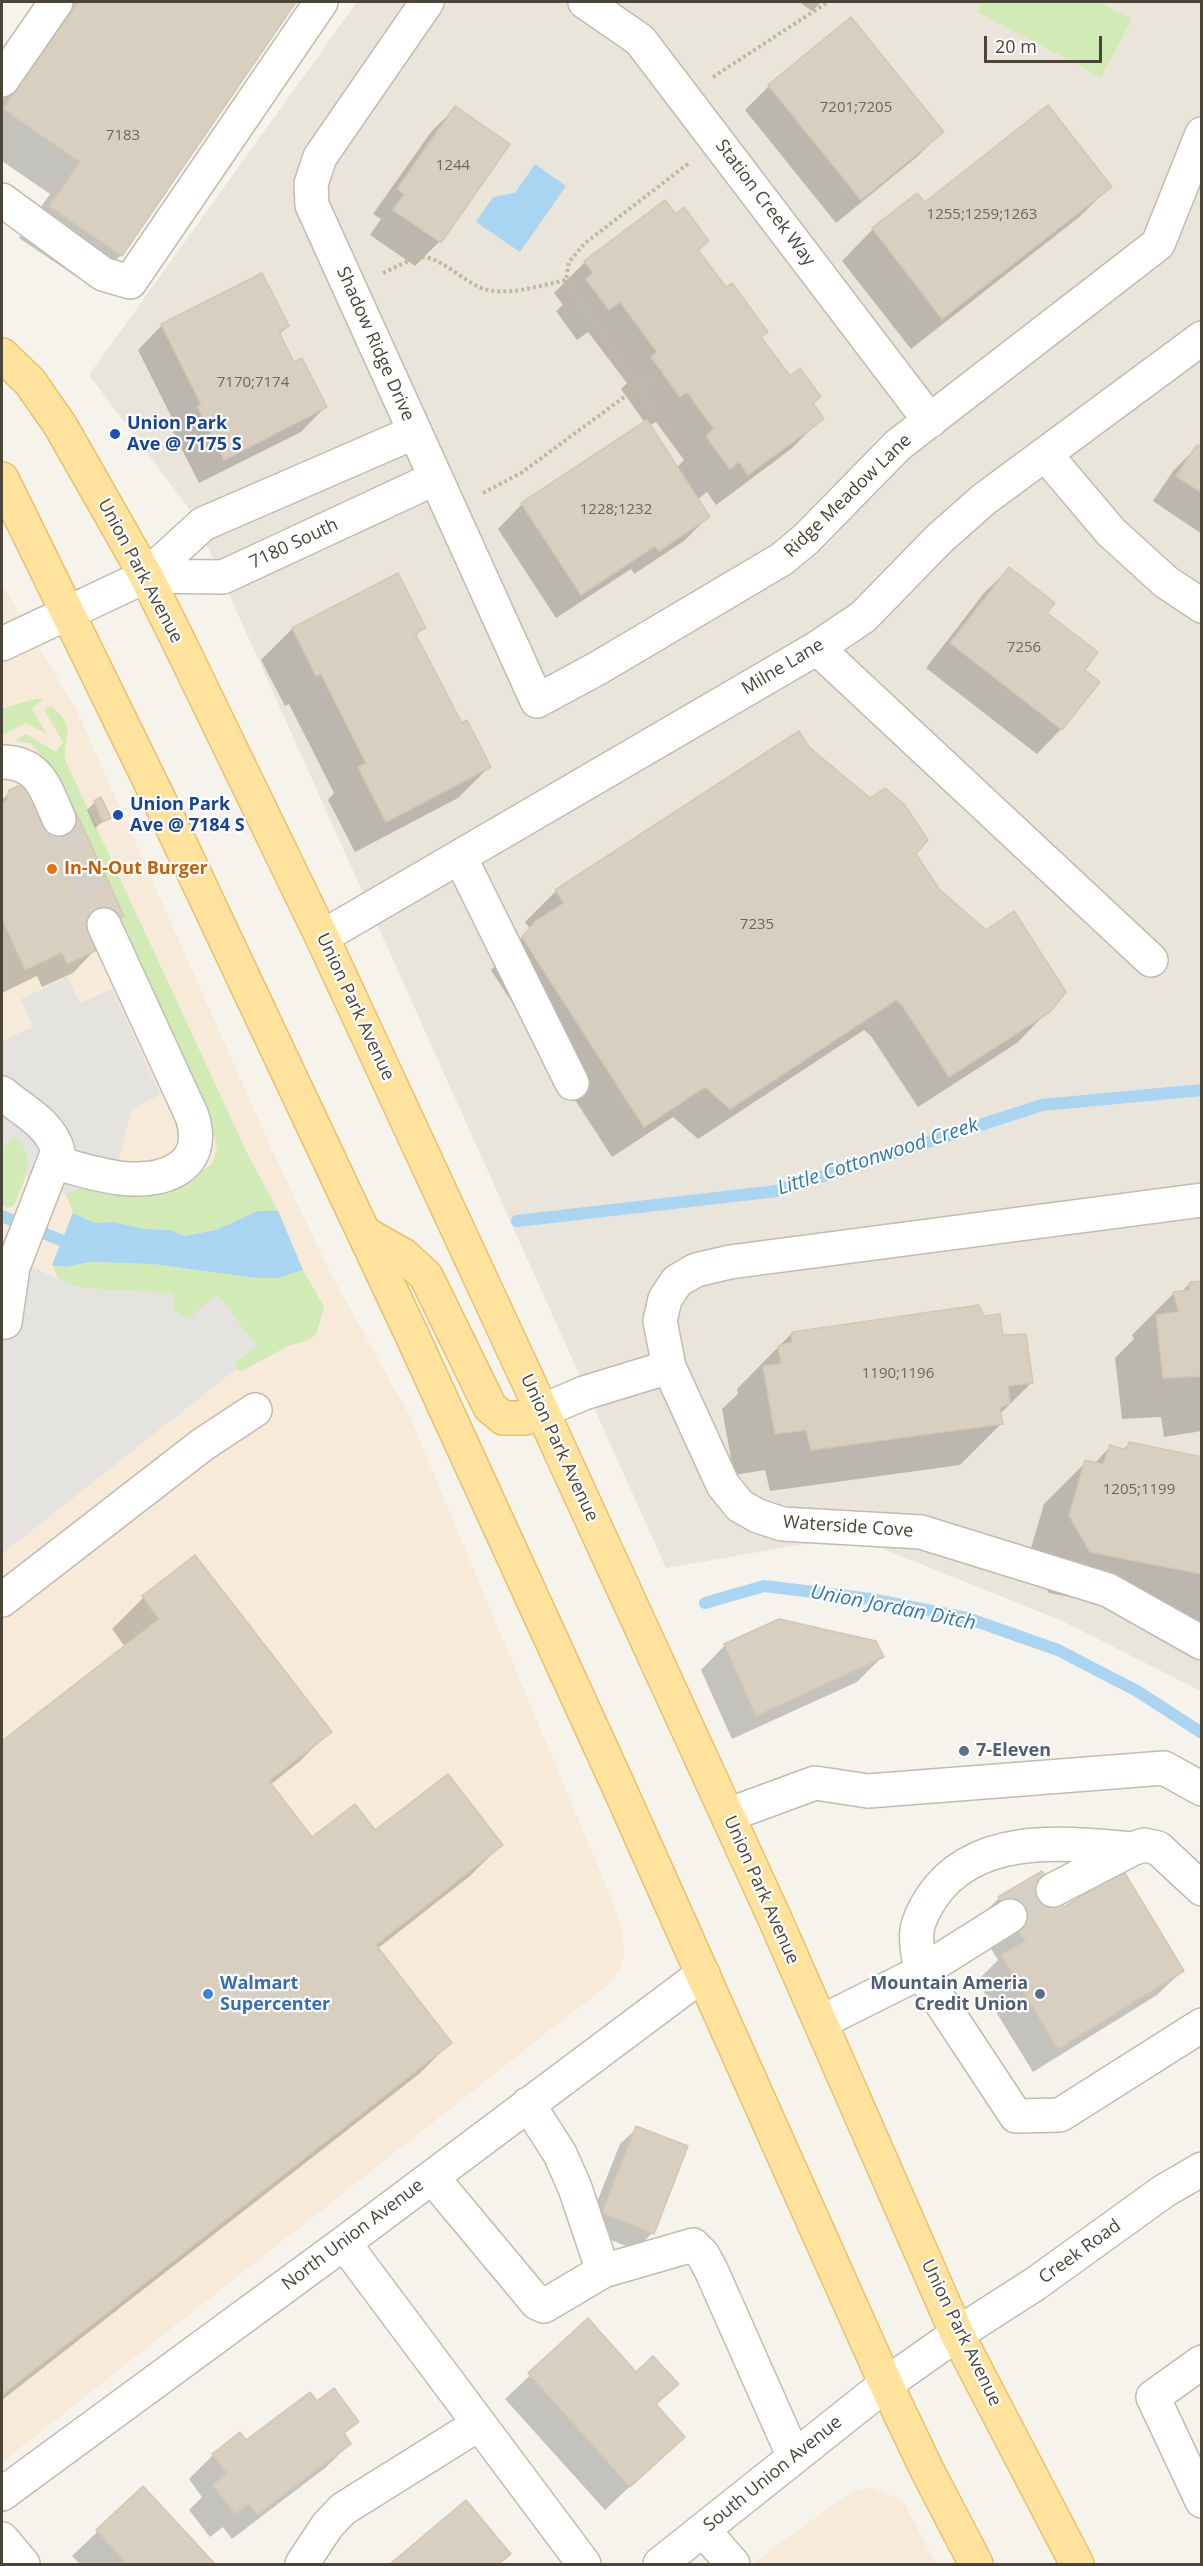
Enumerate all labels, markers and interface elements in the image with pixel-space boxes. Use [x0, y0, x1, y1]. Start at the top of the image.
scale bar [987, 24, 1106, 62]
text: 20 m [995, 34, 1037, 58]
house number: 7201;7205 [820, 99, 892, 117]
house number: 7183 [106, 127, 140, 145]
street label: Station Creek Way [710, 136, 820, 270]
house number: 1244 [436, 157, 470, 175]
house number: 1255;1259;1263 [927, 206, 1037, 224]
street label: Shadow Ridge Drive [331, 263, 419, 425]
house number: 7170;7174 [217, 374, 289, 392]
place label: Union Park Ave @ 7175 S [127, 413, 242, 456]
marker: Union Park Ave @ 7175 S [108, 427, 122, 441]
street label: Ridge Meadow Lane [780, 430, 916, 562]
street label: Union Park Avenue [93, 495, 187, 647]
house number: 1228;1232 [580, 501, 652, 519]
street label: 7180 South [246, 514, 342, 574]
street label: Milne Lane [738, 634, 828, 700]
house number: 7256 [1007, 639, 1041, 657]
place label: Union Park Ave @ 7184 S [130, 794, 245, 836]
marker: Union Park Ave @ 7184 S [111, 808, 125, 822]
place label: In-N-Out Burger [64, 858, 208, 880]
marker: In-N-Out Burger [45, 862, 59, 876]
house number: 7235 [740, 916, 774, 934]
street label: Union Park Avenue [311, 930, 399, 1084]
water label: Little Cottonwood Creek [774, 1113, 982, 1201]
house number: 1190;1196 [862, 1365, 934, 1383]
street label: Union Park Avenue [515, 1371, 603, 1525]
house number: 1205;1199 [1103, 1481, 1175, 1499]
street label: Waterside Cove [782, 1512, 914, 1542]
water label: Union Jordan Ditch [808, 1580, 978, 1636]
place label: 7-Eleven [976, 1740, 1051, 1762]
marker: 7-Eleven [957, 1744, 971, 1758]
street label: Union Park Avenue [719, 1812, 803, 1968]
place label: Walmart Supercenter [220, 1973, 330, 2016]
place label: Mountain Ameria Credit Union [870, 1973, 1028, 2016]
marker: Walmart Supercenter [201, 1987, 215, 2001]
marker: Mountain Ameria Credit Union [1033, 1987, 1047, 2001]
street label: North Union Avenue [278, 2175, 428, 2295]
street label: Creek Road [1035, 2215, 1125, 2289]
street label: Union Park Avenue [916, 2256, 1006, 2410]
street label: South Union Avenue [699, 2412, 847, 2536]

